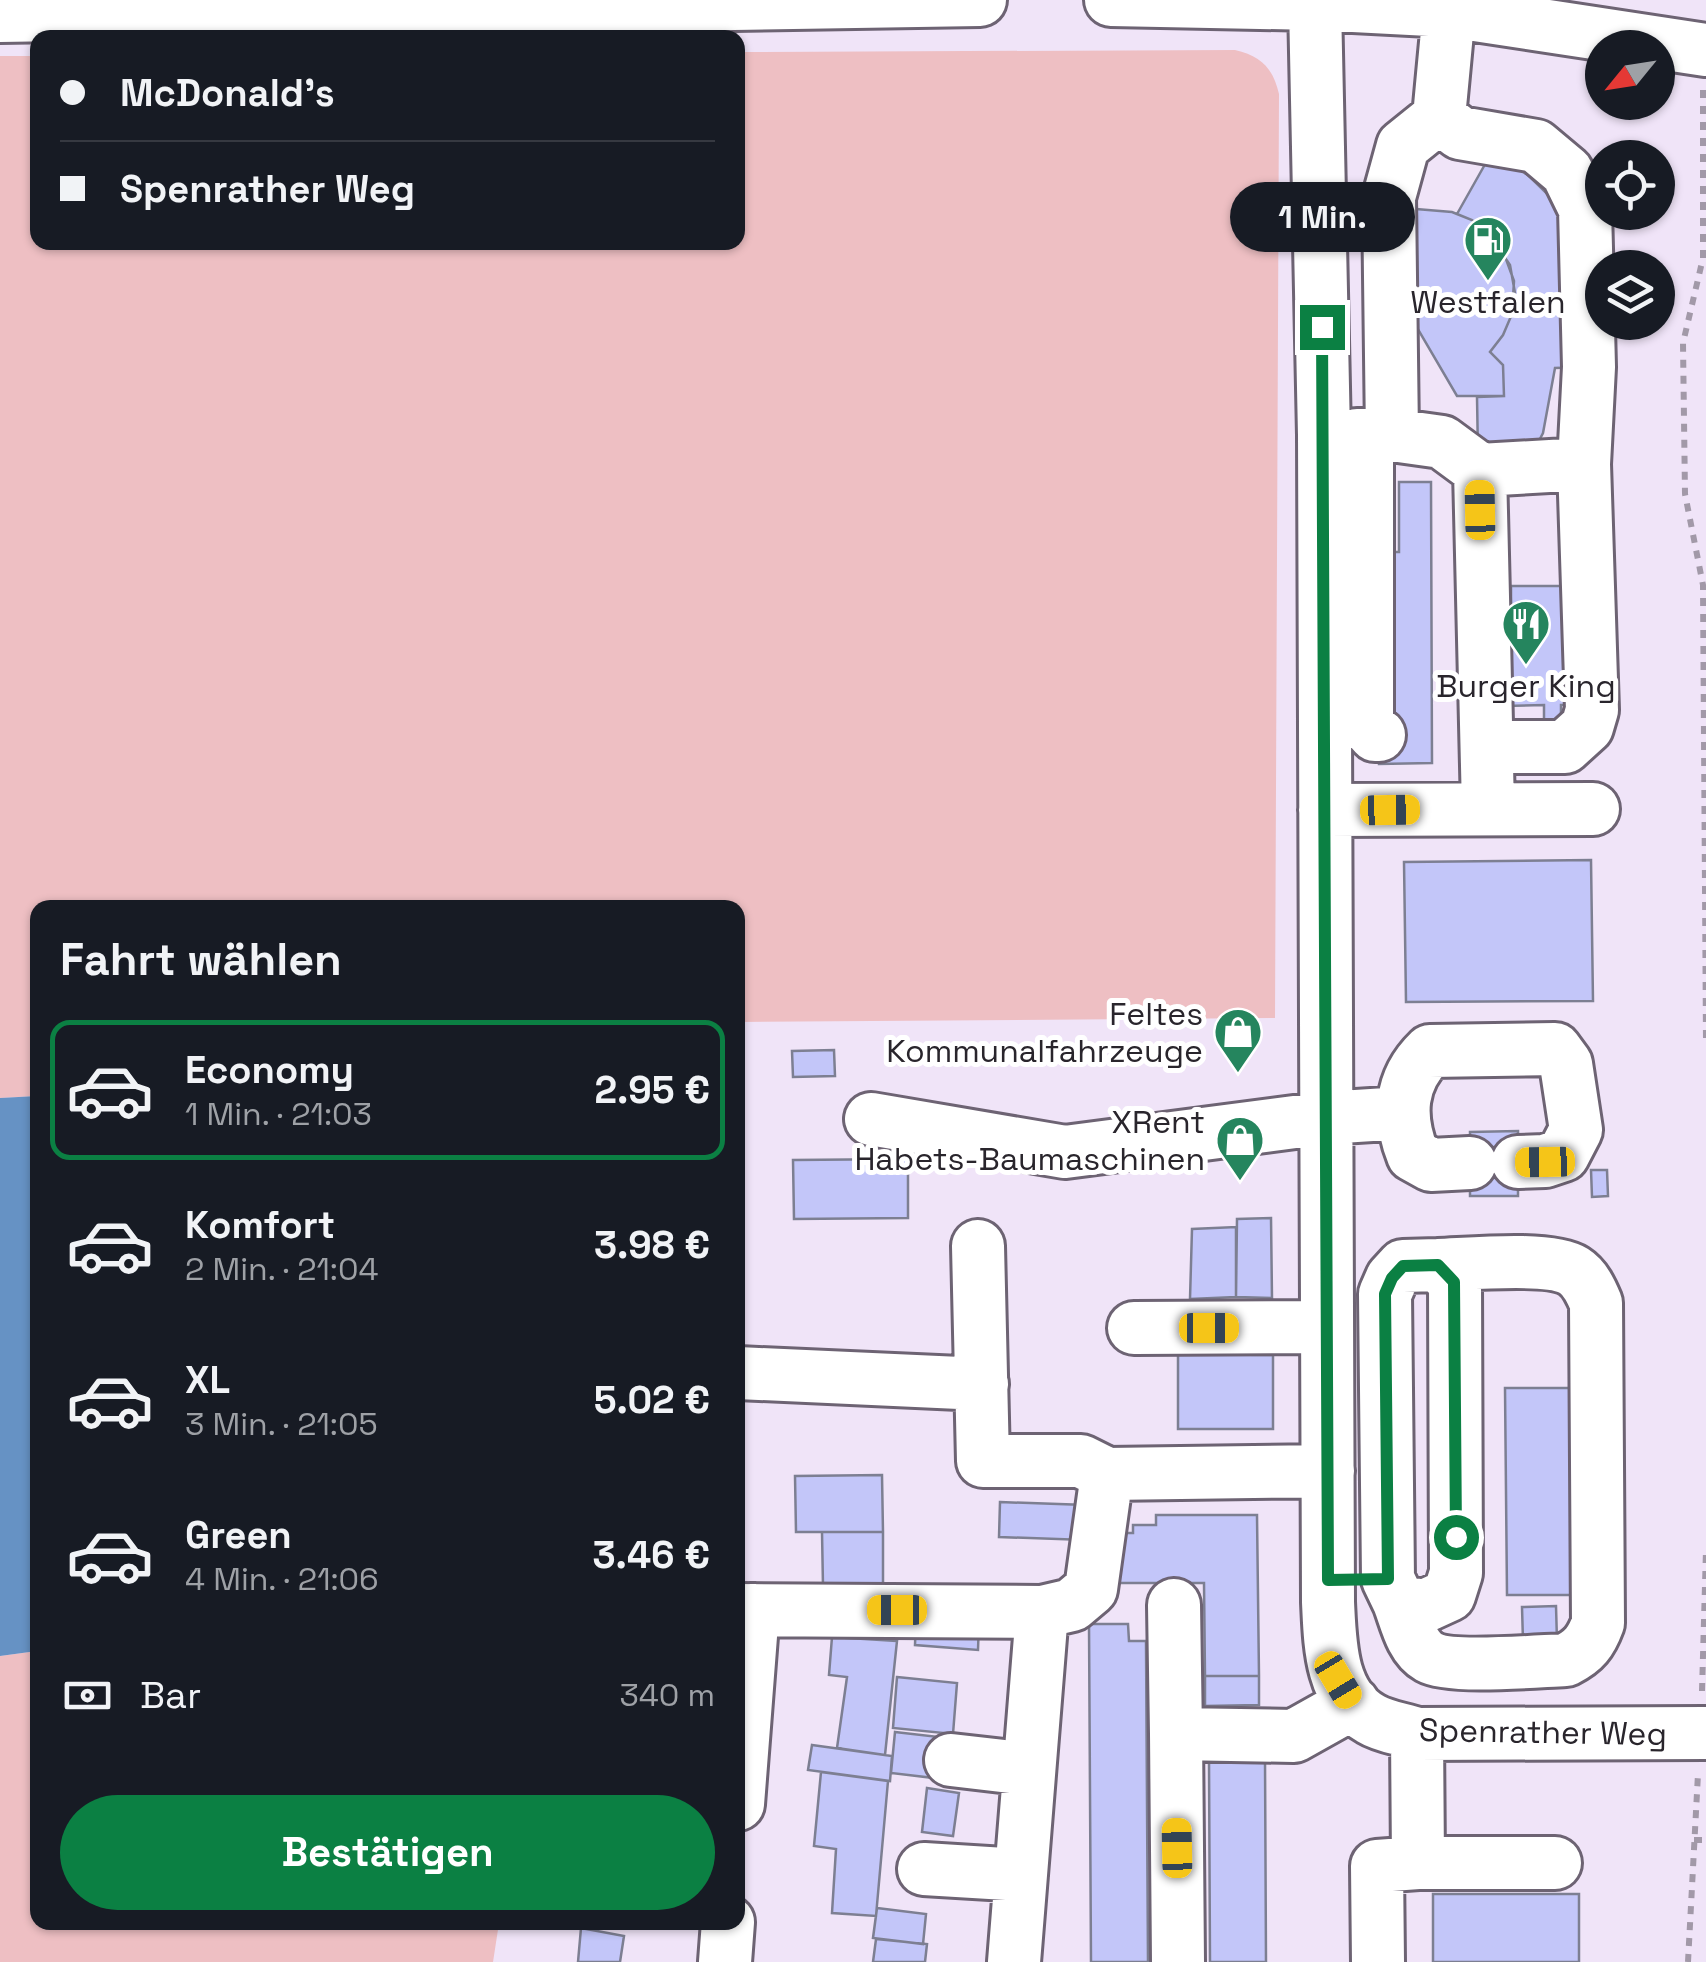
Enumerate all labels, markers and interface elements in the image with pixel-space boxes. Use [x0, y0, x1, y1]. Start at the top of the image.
north arrow [1585, 30, 1675, 120]
map controls [1585, 30, 1675, 340]
text: McDonald's [120, 69, 335, 117]
button: locate [1585, 140, 1675, 230]
text: Spenrather Weg [120, 165, 415, 213]
callout: 1 Min. [1230, 182, 1414, 252]
text: 1 Min. [1278, 197, 1367, 237]
fuel station icon: Westfalen [1462, 214, 1514, 282]
button: layers [1585, 250, 1675, 340]
place label: Westfalen [1410, 282, 1566, 322]
route end [1300, 305, 1345, 350]
car [1464, 480, 1496, 540]
restaurant icon: Burger King [1500, 598, 1552, 666]
place label: Burger King [1436, 666, 1616, 706]
car [1360, 794, 1420, 826]
text: Fahrt wählen [60, 931, 342, 988]
place label: Feltes Kommunalfahrzeuge [886, 994, 1203, 1071]
shop icon: Feltes Kommunalfahrzeuge [1212, 1006, 1264, 1074]
icon: car [65, 1045, 155, 1135]
text: Economy [185, 1046, 354, 1094]
text: 2.95 € [594, 1066, 710, 1114]
text: 1 Min. · 21:03 [185, 1094, 372, 1134]
place label: XRent Habets-Baumaschinen [854, 1102, 1205, 1179]
shop icon: XRent Habets-Baumaschinen [1214, 1114, 1266, 1182]
car [1515, 1146, 1575, 1178]
icon: car [65, 1200, 155, 1290]
text: Komfort [185, 1201, 335, 1249]
text: 3.98 € [594, 1221, 710, 1269]
text: 2 Min. · 21:04 [185, 1249, 378, 1289]
car [1179, 1313, 1239, 1343]
icon: car [65, 1355, 155, 1445]
text: XL [185, 1356, 230, 1404]
text: 5.02 € [594, 1376, 710, 1424]
text: 3 Min. · 21:05 [185, 1404, 378, 1444]
icon: car [65, 1510, 155, 1600]
text: Green [185, 1511, 292, 1559]
route start [1434, 1515, 1479, 1560]
text: 3.46 € [593, 1531, 710, 1579]
text: 4 Min. · 21:06 [185, 1559, 379, 1599]
car [867, 1595, 927, 1625]
car [1310, 1647, 1366, 1713]
icon: cash [60, 1668, 115, 1723]
text: Bar [140, 1671, 201, 1719]
text: 340 m [619, 1675, 715, 1715]
street label: Spenrather Weg [1419, 1710, 1667, 1754]
button: Bestätigen [60, 1795, 715, 1910]
car [1161, 1818, 1193, 1878]

